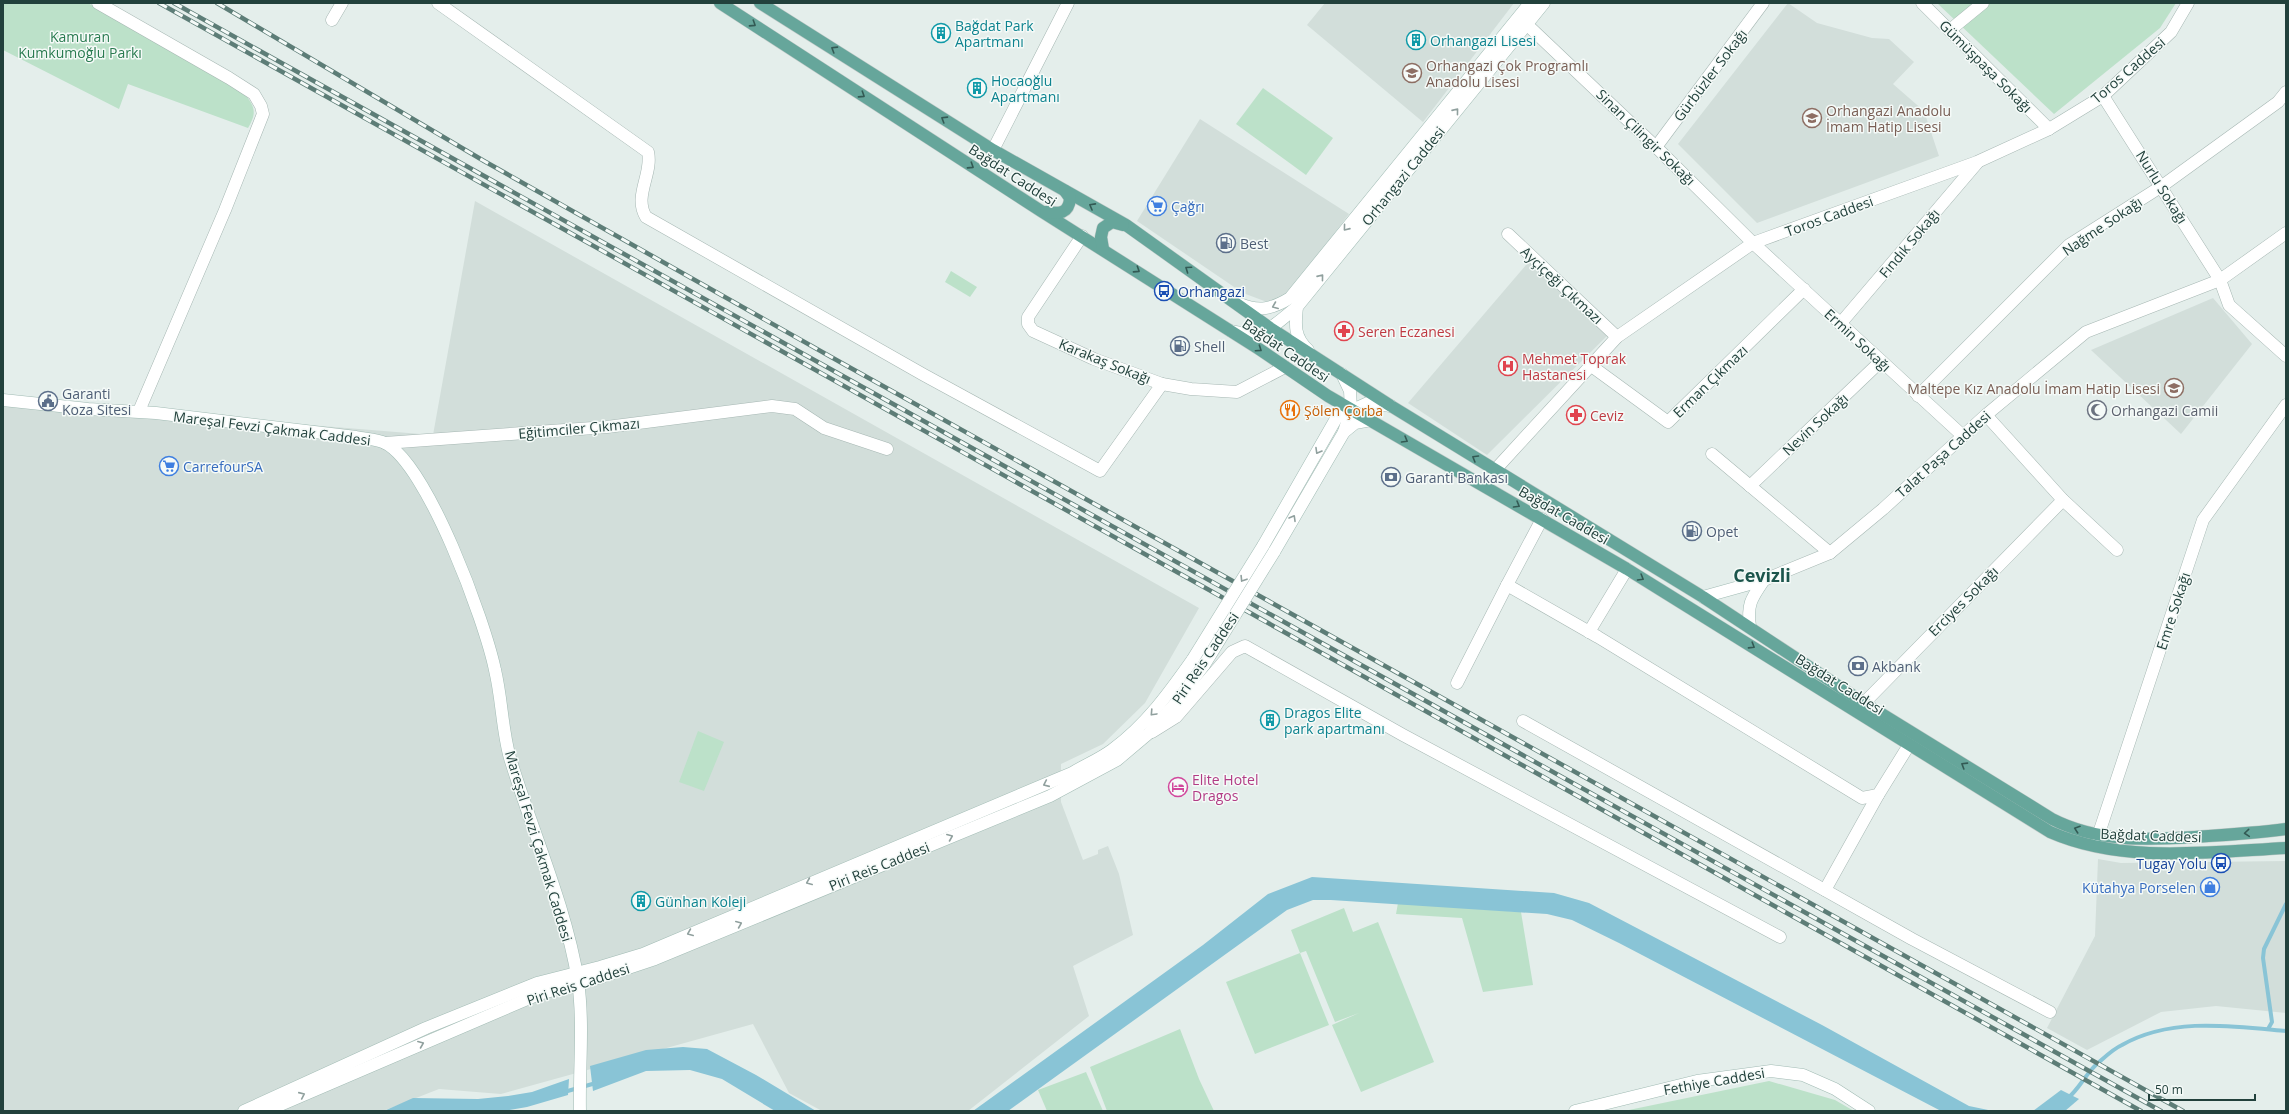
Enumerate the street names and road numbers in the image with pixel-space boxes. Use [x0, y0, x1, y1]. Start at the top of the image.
street label: Gümüşpaşa Sokağı [1936, 16, 2036, 116]
street label: Gürbüzler Sokağı [1669, 25, 1751, 125]
street label: Toros Caddesi [2087, 33, 2169, 107]
street label: Sinan Çilingir Sokağı [1592, 85, 1700, 189]
street label: Orhangazi Caddesi [1357, 122, 1449, 230]
street label: Bağdat Caddesi [965, 139, 1061, 211]
street label: Nurlu Sokağı [2132, 147, 2192, 227]
street label: Toros Caddesi [1782, 191, 1876, 241]
street label: Nağme Sokağı [2058, 192, 2146, 260]
street label: Fındık Sokağı [1874, 204, 1944, 282]
street label: Ayçiçeği Çıkmazı [1517, 242, 1607, 328]
street label: Ermin Sokağı [1821, 304, 1895, 376]
street label: Bağdat Caddesi [1239, 314, 1333, 386]
street label: Karakaş Sokağı [1056, 334, 1154, 388]
street label: Erman Çıkmazı [1669, 340, 1751, 422]
street label: Nevin Sokağı [1778, 389, 1852, 459]
street label: Mareşal Fevzi Çakmak Caddesi [172, 406, 372, 450]
street label: Talat Paşa Caddesi [1891, 406, 1995, 502]
street label: Eğitimciler Çıkmazı [517, 413, 641, 443]
street label: Bağdat Caddesi [1515, 481, 1613, 549]
street label: Erciyes Sokağı [1924, 562, 2002, 640]
street label: Emre Sokağı [2152, 570, 2194, 652]
street label: Piri Reis Caddesi [1167, 608, 1243, 708]
street label: Bağdat Caddesi [1792, 649, 1888, 719]
street label: Mareşal Fevzi Çakmak Caddesi [501, 748, 577, 944]
street label: Bağdat Caddesi [2100, 824, 2202, 846]
street label: Piri Reis Caddesi [826, 837, 932, 895]
street label: Piri Reis Caddesi [524, 958, 632, 1010]
street label: Fethiye Caddesi [1662, 1063, 1766, 1099]

